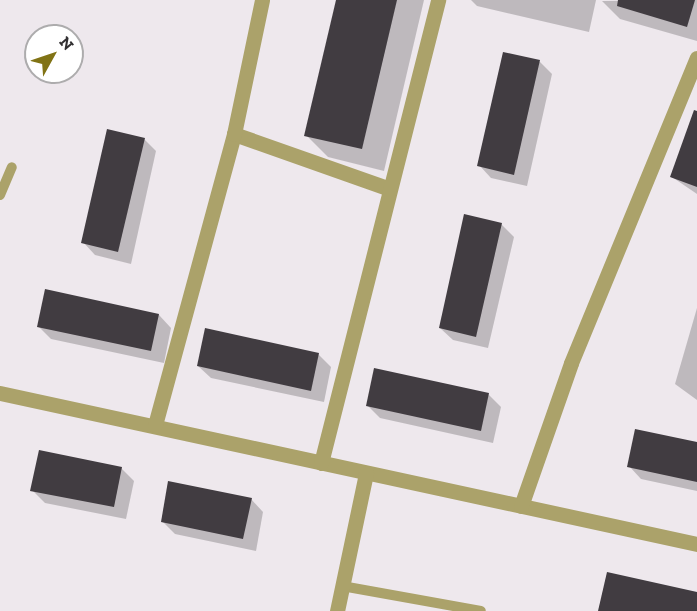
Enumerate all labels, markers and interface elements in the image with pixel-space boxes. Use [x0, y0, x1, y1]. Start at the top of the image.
north arrow [24, 24, 84, 84]
text: N [55, 33, 78, 54]

